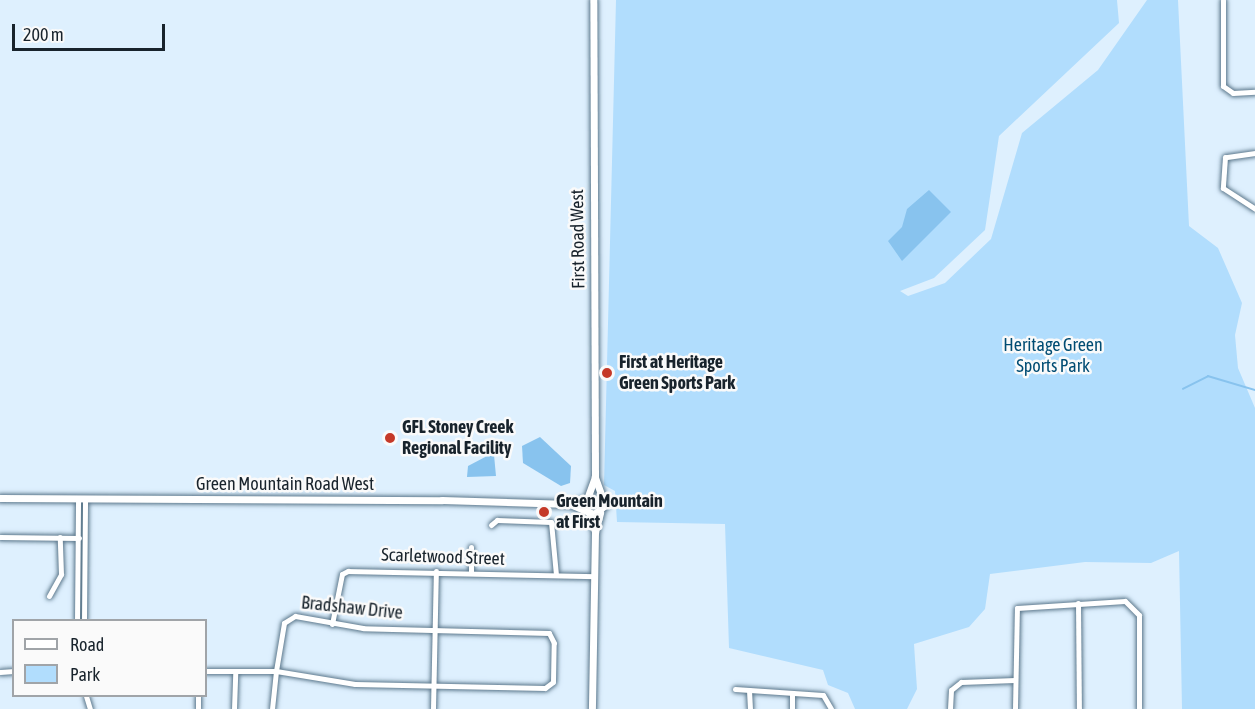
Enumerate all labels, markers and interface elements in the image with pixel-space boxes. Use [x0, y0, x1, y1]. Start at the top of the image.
scale bar [15, 12, 168, 50]
text: 200 m [23, 24, 64, 45]
street label: First Road West [566, 189, 590, 289]
park label: Heritage Green Sports Park [1003, 335, 1103, 378]
place label: First at Heritage Green Sports Park [619, 352, 735, 394]
marker: First at Heritage Green Sports Park [600, 366, 614, 380]
place label: GFL Stoney Creek Regional Facility [402, 417, 513, 460]
marker: GFL Stoney Creek Regional Facility [383, 431, 397, 445]
street label: Green Mountain Road West [196, 473, 374, 495]
place label: Green Mountain at First [556, 491, 663, 534]
marker: Green Mountain at First [537, 505, 551, 519]
street label: Scarletwood Street [381, 544, 505, 570]
street label: Bradshaw Drive [300, 592, 404, 624]
legend [12, 619, 207, 697]
text: Road [70, 634, 104, 655]
text: Park [70, 664, 100, 685]

